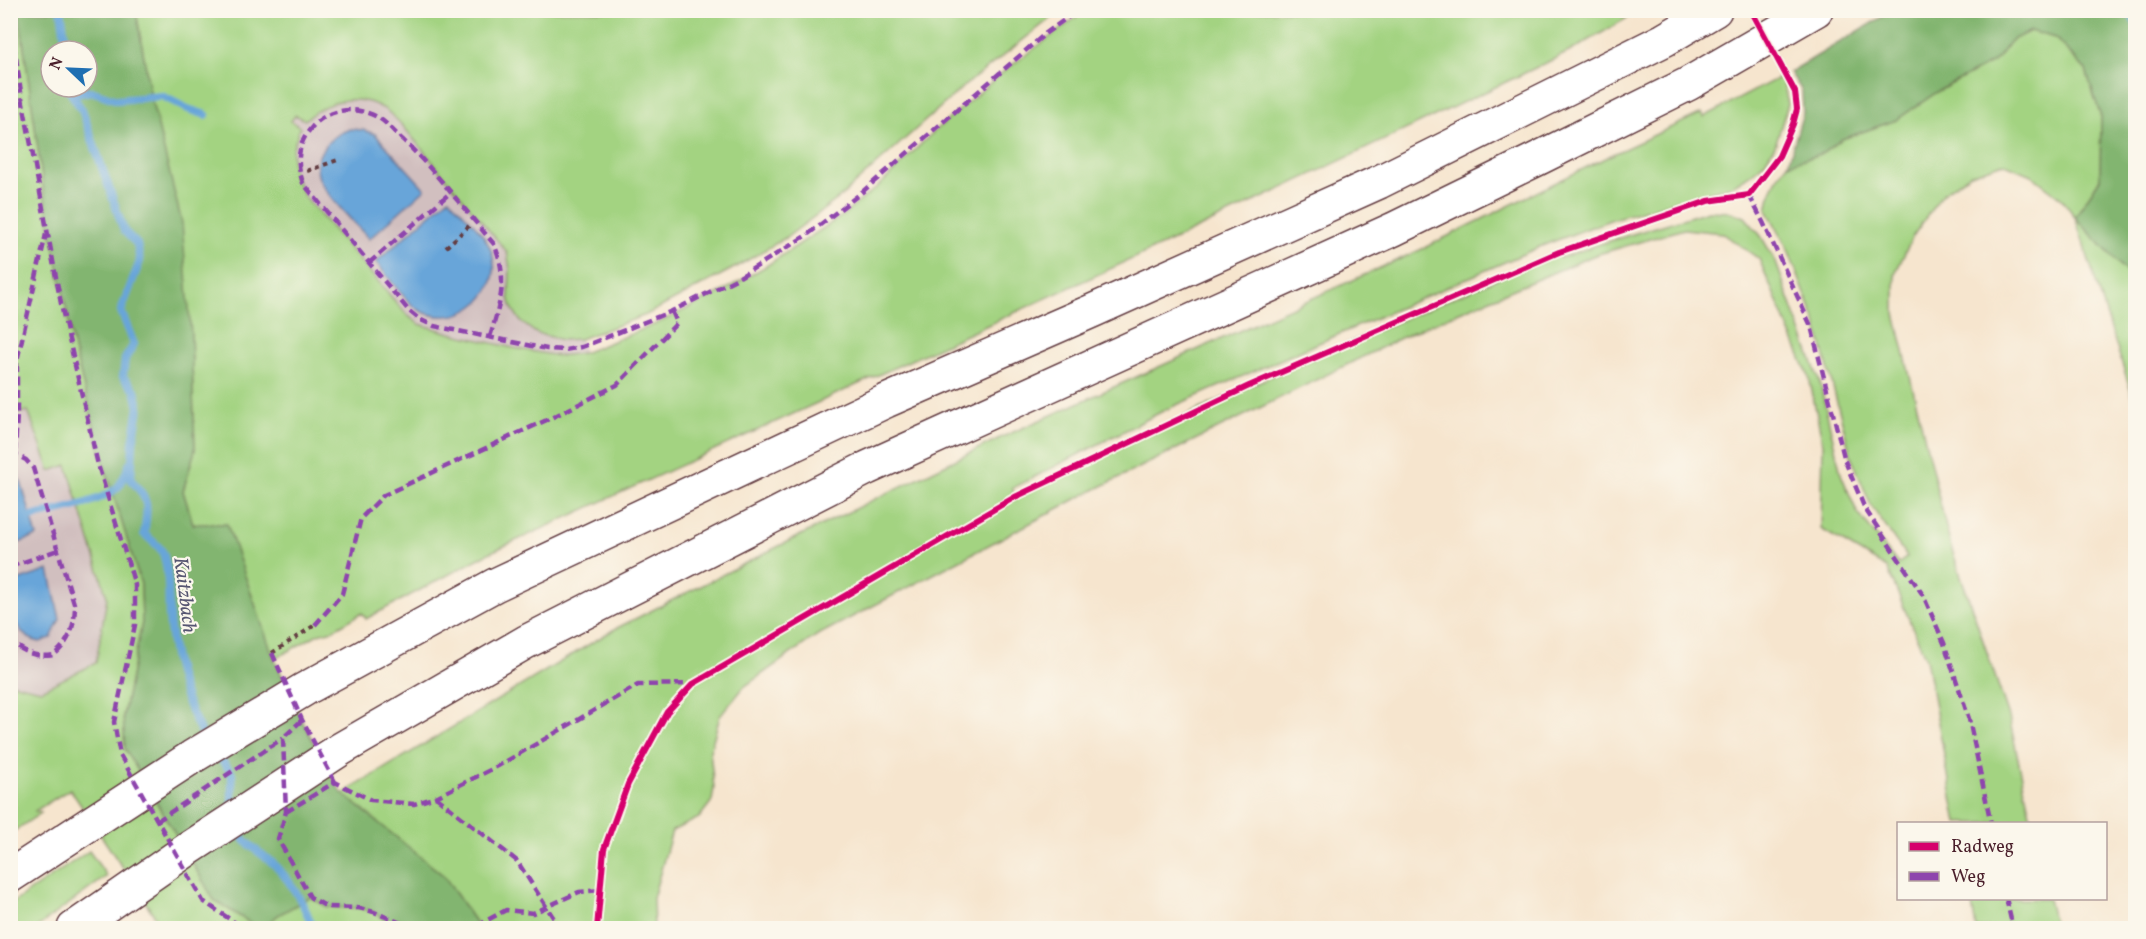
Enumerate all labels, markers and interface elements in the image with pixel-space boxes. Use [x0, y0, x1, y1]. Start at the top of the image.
north arrow [39, 39, 99, 99]
text: N [45, 54, 70, 74]
water label: Kaitzbach [165, 555, 203, 635]
legend [1897, 822, 2107, 900]
text: Radweg [1951, 835, 2014, 860]
text: Weg [1951, 865, 1985, 890]

